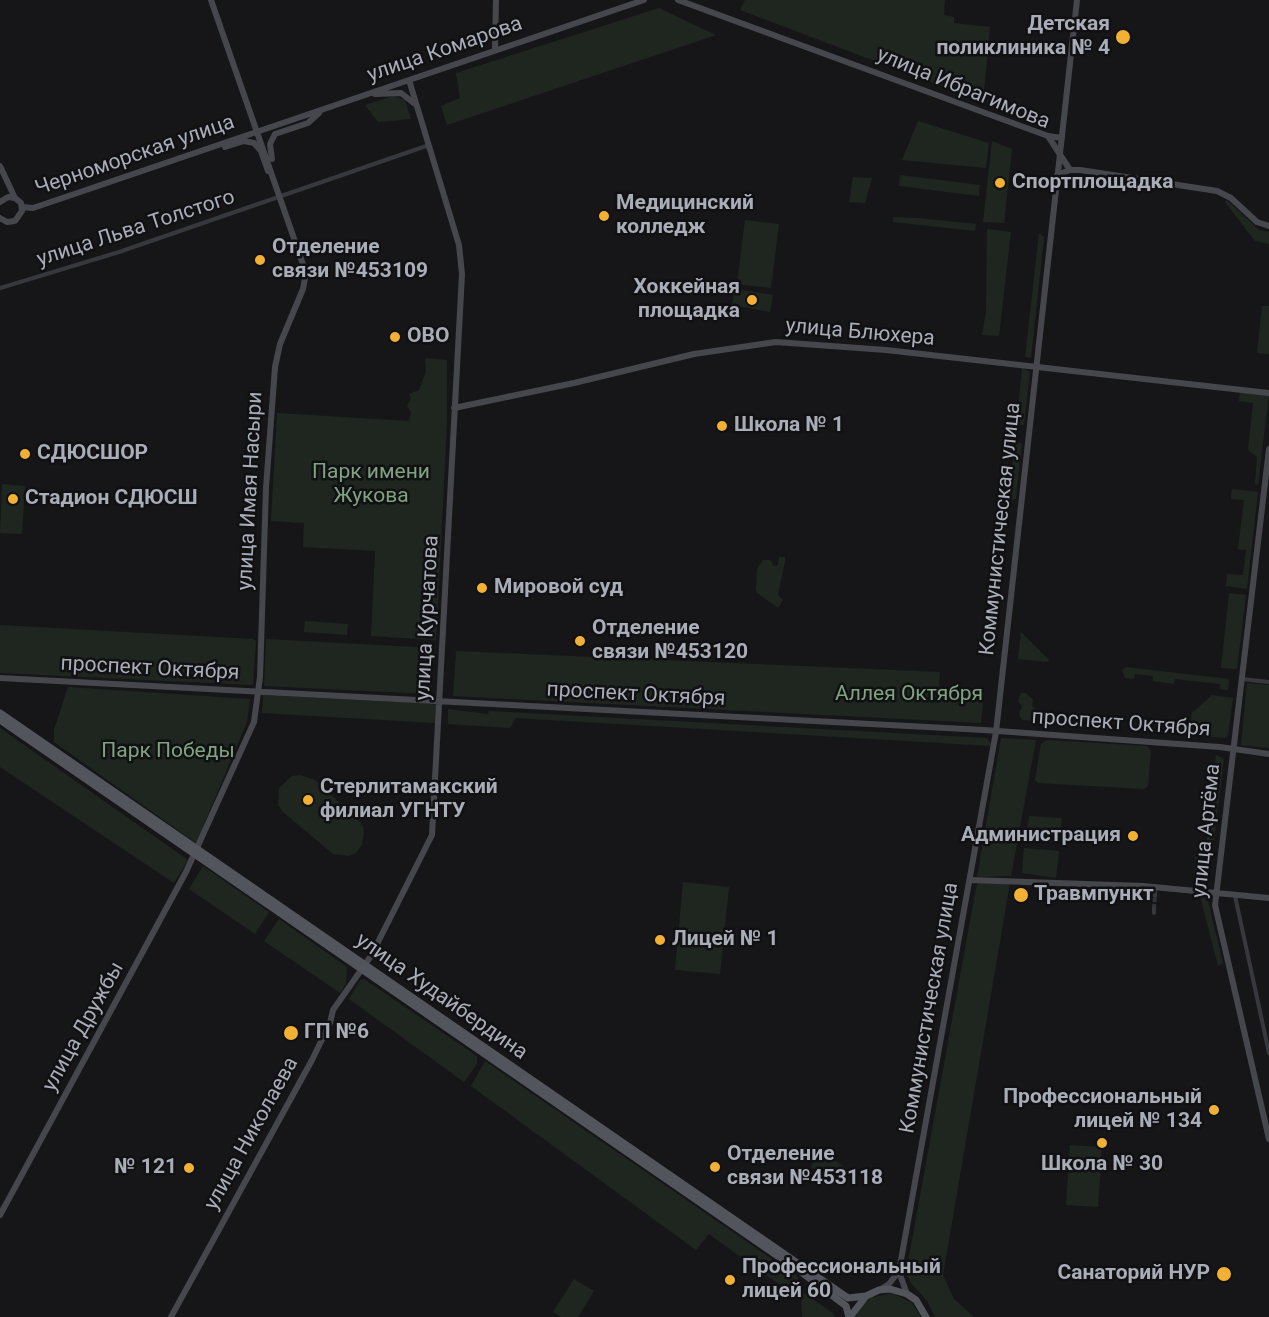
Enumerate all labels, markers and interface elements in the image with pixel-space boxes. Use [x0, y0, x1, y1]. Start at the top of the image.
street label: улица Комарова [364, 12, 526, 88]
place label: Детская поликлиника № 4 [936, 12, 1110, 62]
marker: Детская поликлиника № 4 [1114, 28, 1132, 46]
street label: улица Ибрагимова [873, 43, 1053, 135]
street label: Черноморская улица [32, 110, 238, 202]
place label: Спортплощадка [1012, 170, 1173, 196]
marker: Спортплощадка [993, 176, 1007, 190]
street label: улица Льва Толстого [34, 185, 238, 273]
place label: Медицинский колледж [616, 191, 754, 241]
marker: Медицинский колледж [597, 209, 611, 223]
place label: Отделение связи №453109 [272, 235, 428, 285]
marker: Отделение связи №453109 [253, 253, 267, 267]
place label: Хоккейная площадка [633, 275, 740, 325]
marker: Хоккейная площадка [745, 293, 759, 307]
street label: улица Блюхера [784, 314, 936, 352]
place label: ОВО [407, 324, 449, 350]
marker: ОВО [388, 330, 402, 344]
street label: улица Имая Насыри [233, 391, 269, 591]
street label: Коммунистическая улица [975, 401, 1027, 657]
place label: Школа № 1 [734, 413, 844, 439]
marker: Школа № 1 [715, 419, 729, 433]
place label: СДЮСШОР [37, 441, 148, 467]
marker: СДЮСШОР [18, 447, 32, 461]
park label: Парк имени Жукова [312, 460, 430, 510]
place label: Стадион СДЮСШ [25, 486, 198, 512]
marker: Стадион СДЮСШ [6, 492, 20, 506]
street label: улица Курчатова [411, 535, 445, 701]
place label: Мировой суд [494, 575, 623, 601]
marker: Мировой суд [475, 581, 489, 595]
place label: Отделение связи №453120 [592, 616, 748, 666]
marker: Отделение связи №453120 [573, 634, 587, 648]
street label: проспект Октября [60, 652, 240, 686]
street label: проспект Октября [546, 678, 726, 712]
park label: Аллея Октября [835, 682, 983, 708]
street label: проспект Октября [1031, 705, 1211, 743]
park label: Парк Победы [101, 739, 235, 765]
street label: улица Артёма [1187, 763, 1227, 899]
place label: Стерлитамакский филиал УГНТУ [320, 775, 498, 825]
marker: Стерлитамакский филиал УГНТУ [301, 793, 315, 807]
place label: Администрация [961, 823, 1121, 849]
marker: Администрация [1126, 829, 1140, 843]
street label: Коммунистическая улица [896, 881, 964, 1135]
place label: Травмпункт [1034, 882, 1154, 908]
marker: Травмпункт [1012, 886, 1030, 904]
place label: Лицей № 1 [672, 927, 779, 953]
street label: улица Худайбердина [350, 928, 532, 1066]
marker: Лицей № 1 [653, 933, 667, 947]
street label: улица Дружбы [38, 958, 130, 1096]
place label: ГП №6 [304, 1020, 369, 1046]
marker: ГП №6 [282, 1024, 300, 1042]
street label: улица Николаева [200, 1053, 304, 1215]
place label: Профессиональный лицей № 134 [1003, 1085, 1202, 1135]
marker: Профессиональный лицей № 134 [1207, 1103, 1221, 1117]
marker: Школа № 30 [1095, 1136, 1109, 1150]
place label: Отделение связи №453118 [727, 1142, 883, 1192]
place label: Школа № 30 [1041, 1152, 1163, 1178]
place label: № 121 [114, 1155, 177, 1181]
marker: Отделение связи №453118 [708, 1160, 722, 1174]
marker: № 121 [182, 1161, 196, 1175]
place label: Профессиональный лицей 60 [742, 1255, 941, 1305]
place label: Санаторий НУР [1057, 1261, 1210, 1287]
marker: Санаторий НУР [1215, 1265, 1233, 1283]
marker: Профессиональный лицей 60 [723, 1273, 737, 1287]

